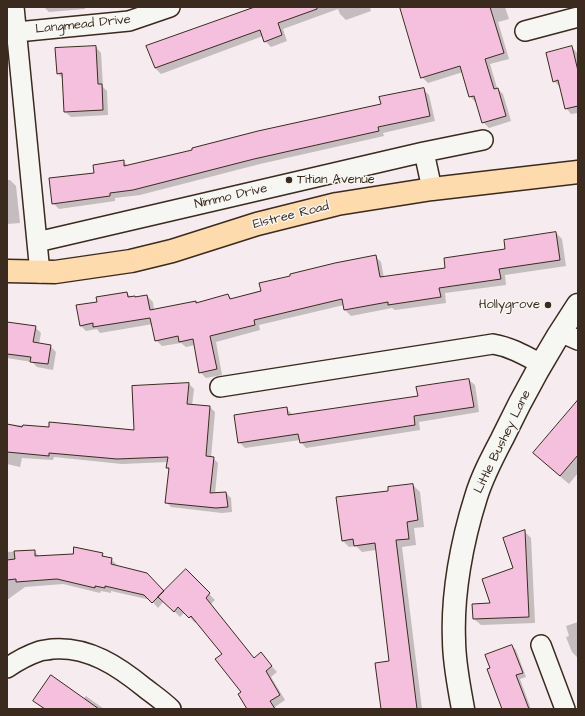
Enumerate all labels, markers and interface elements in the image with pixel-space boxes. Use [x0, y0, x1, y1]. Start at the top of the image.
street label: Langmead Drive [35, 12, 131, 38]
place label: Titian Avenue [297, 172, 375, 188]
marker: Titian Avenue [284, 175, 294, 185]
street label: Nimmo Drive [193, 181, 269, 213]
street label: Elstree Road [251, 199, 331, 233]
place label: Hollygrove [479, 297, 540, 313]
marker: Hollygrove [543, 300, 553, 310]
street label: Little Bushey Lane [471, 388, 535, 496]

